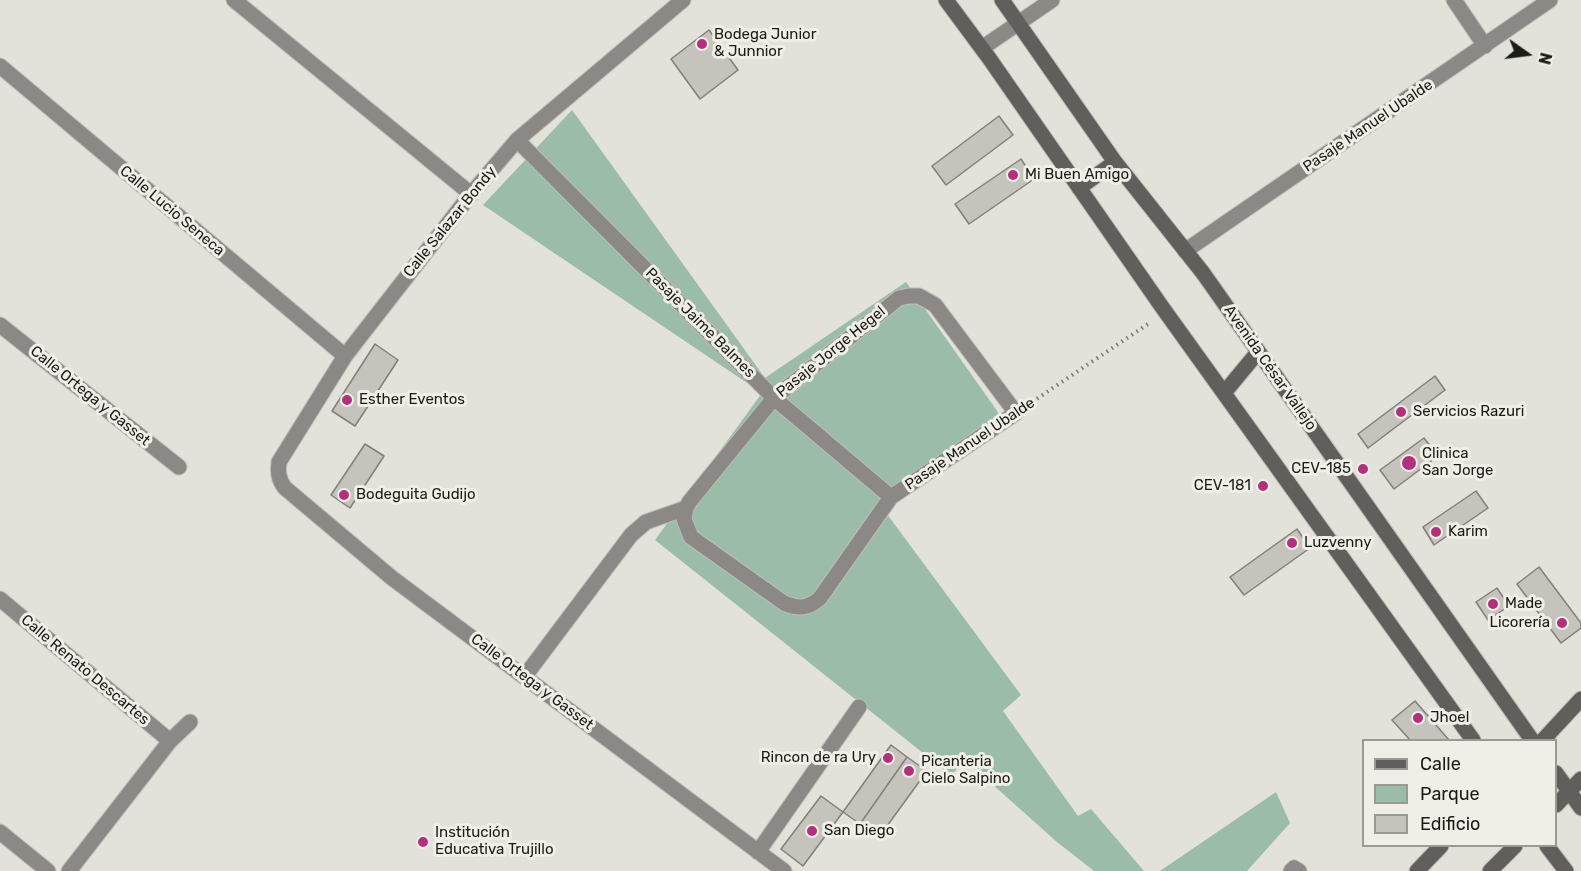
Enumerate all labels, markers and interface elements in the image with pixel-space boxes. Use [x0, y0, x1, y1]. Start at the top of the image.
north arrow [1497, 24, 1557, 84]
place label: Bodega Junior & Junnior [714, 26, 816, 61]
marker: Bodega Junior & Junnior [695, 37, 709, 51]
text: N [1534, 51, 1556, 66]
street label: Pasaje Manuel Ubalde [1300, 76, 1436, 176]
street label: Calle Lucio Seneca [116, 162, 228, 260]
street label: Calle Salazar Bondy [400, 163, 500, 281]
place label: Mi Buen Amigo [1025, 166, 1129, 184]
marker: Mi Buen Amigo [1006, 168, 1020, 182]
street label: Pasaje Jaime Balmes [641, 264, 759, 382]
street label: Avenida César Vallejo [1220, 302, 1320, 434]
street label: Pasaje Jorge Hegel [773, 303, 889, 401]
street label: Calle Ortega y Gasset [27, 342, 153, 450]
place label: Esther Eventos [359, 391, 465, 409]
marker: Esther Eventos [340, 393, 354, 407]
street label: Pasaje Manuel Ubalde [902, 394, 1038, 494]
place label: Servicios Razuri [1413, 403, 1524, 421]
marker: Servicios Razuri [1394, 405, 1408, 419]
place label: Clinica San Jorge [1422, 445, 1493, 480]
marker: Clinica San Jorge [1400, 454, 1418, 472]
place label: CEV-185 [1291, 460, 1351, 478]
marker: CEV-185 [1356, 462, 1370, 476]
place label: CEV-181 [1194, 477, 1251, 495]
marker: CEV-181 [1256, 479, 1270, 493]
place label: Bodeguita Gudijo [356, 486, 476, 504]
marker: Bodeguita Gudijo [337, 488, 351, 502]
place label: Karim [1448, 523, 1488, 541]
marker: Karim [1429, 525, 1443, 539]
place label: Luzvenny [1304, 534, 1371, 552]
marker: Luzvenny [1285, 536, 1299, 550]
place label: Made [1505, 595, 1543, 613]
marker: Made [1486, 597, 1500, 611]
street label: Calle Renato Descartes [17, 611, 153, 729]
place label: Licorería [1489, 614, 1550, 632]
marker: Licorería [1555, 616, 1569, 630]
street label: Calle Ortega y Gasset [467, 630, 597, 734]
place label: Jhoel [1430, 709, 1469, 727]
marker: Jhoel [1411, 711, 1425, 725]
legend [1362, 739, 1557, 847]
place label: Rincon de ra Ury [761, 749, 876, 767]
marker: Rincon de ra Ury [881, 751, 895, 765]
place label: Picanteria Cielo Salpino [921, 753, 1010, 788]
text: Calle [1420, 753, 1461, 775]
marker: Picanteria Cielo Salpino [902, 764, 916, 778]
text: Parque [1420, 783, 1480, 805]
text: Edificio [1420, 813, 1480, 835]
place label: San Diego [824, 822, 894, 840]
place label: Institución Educativa Trujillo [435, 824, 553, 859]
marker: San Diego [805, 824, 819, 838]
marker: Institución Educativa Trujillo [416, 835, 430, 849]

